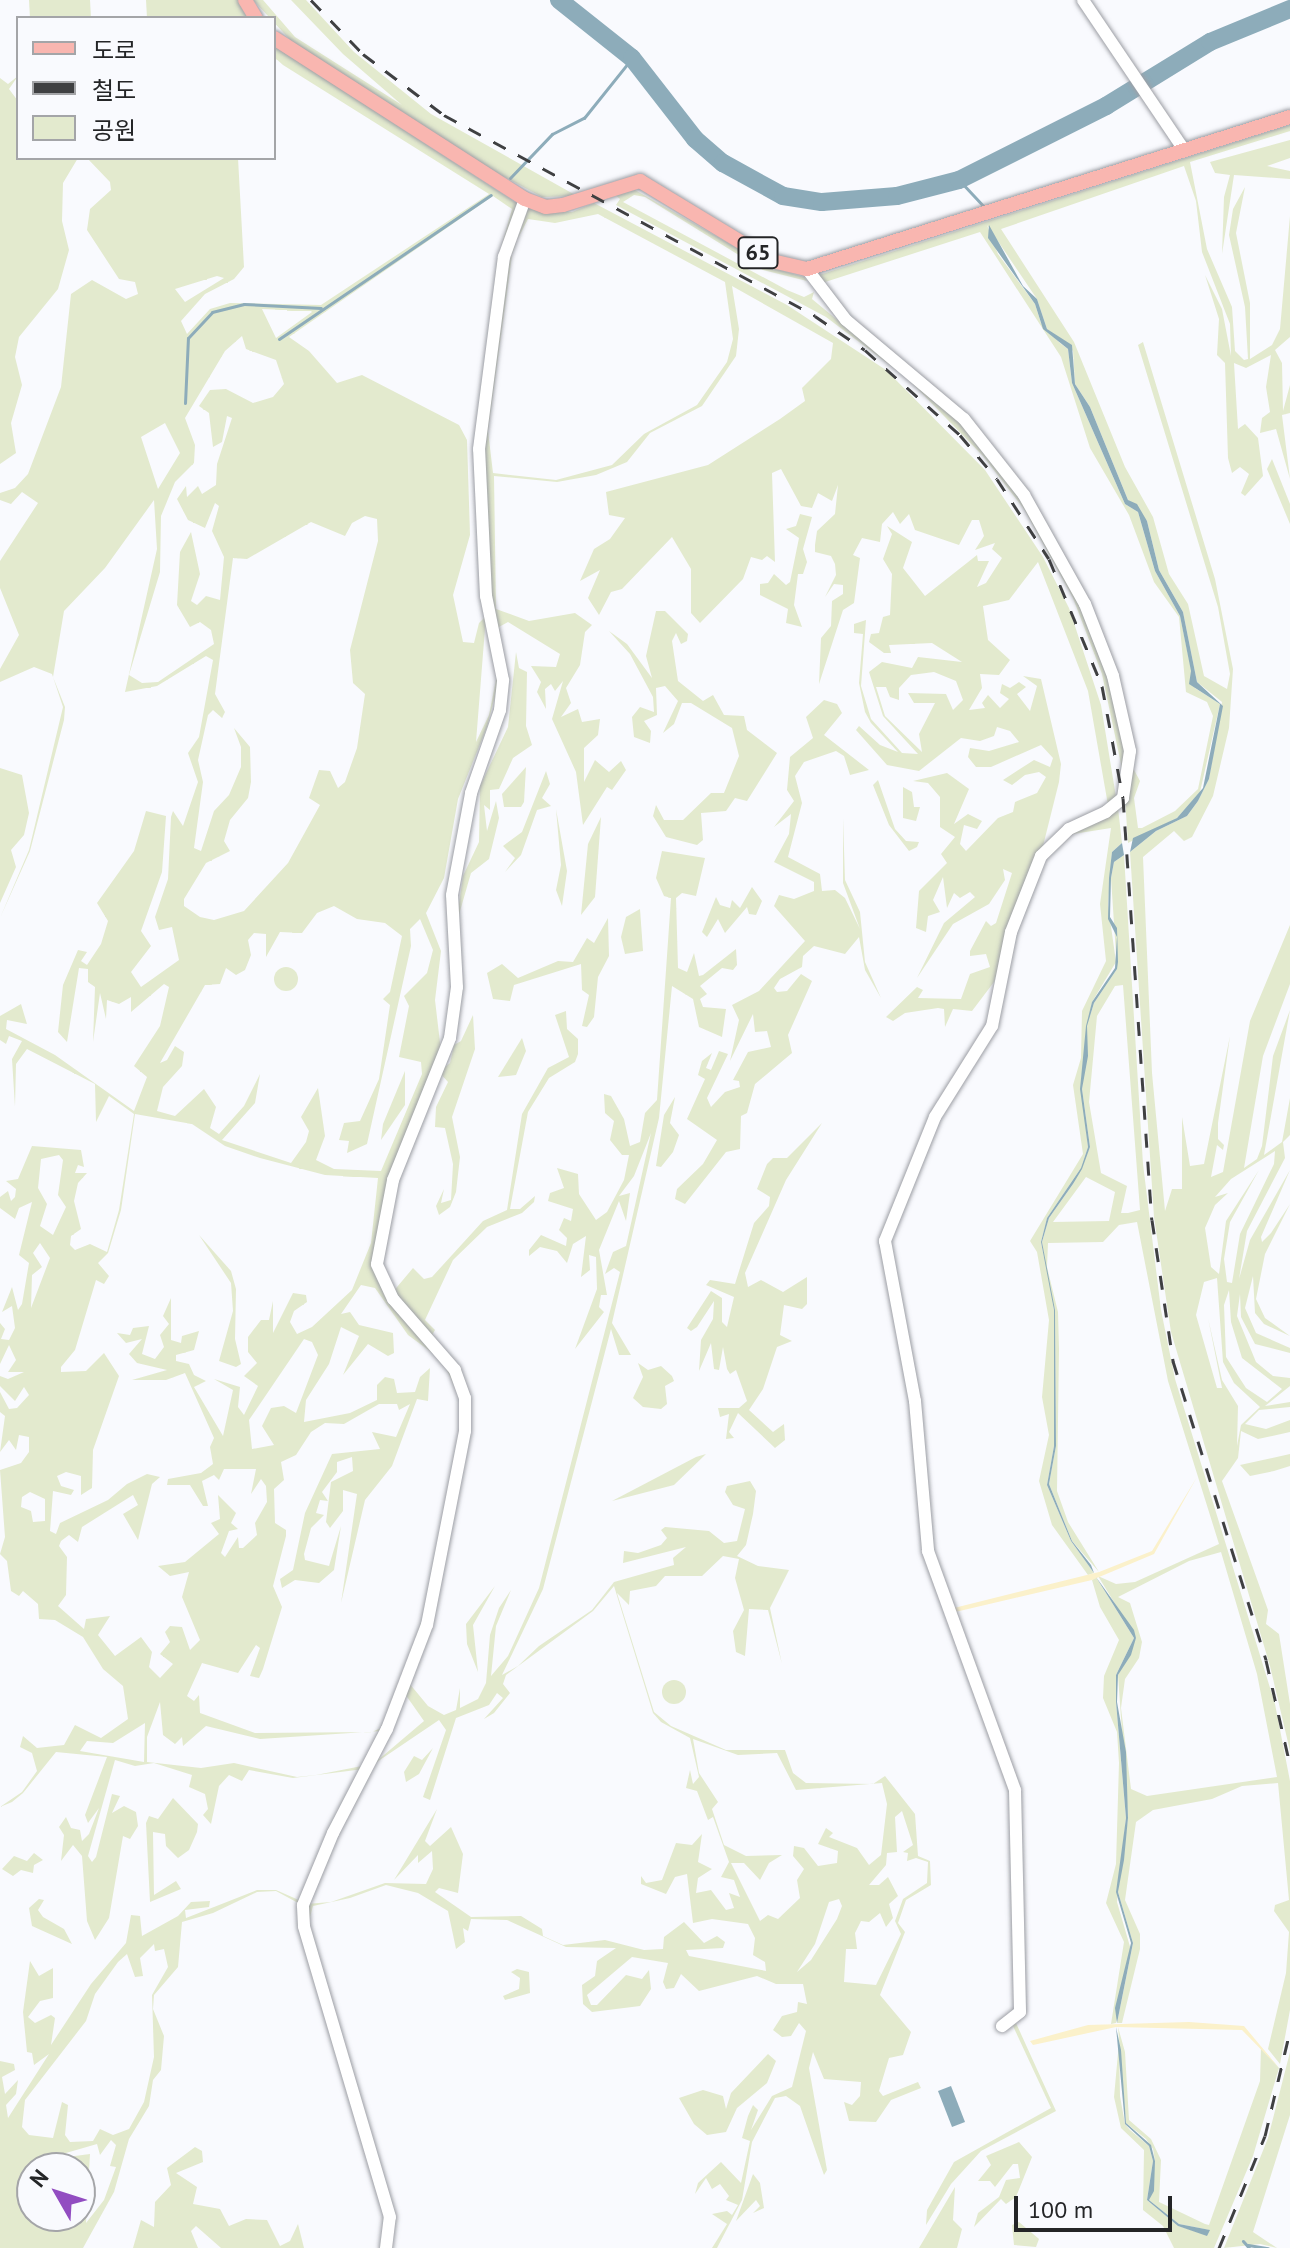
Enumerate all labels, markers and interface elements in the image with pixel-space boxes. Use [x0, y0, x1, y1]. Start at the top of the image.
legend [16, 16, 276, 160]
text: 도로 [92, 35, 136, 66]
text: 철도 [92, 75, 136, 106]
text: 공원 [92, 115, 136, 146]
road number: 65 [736, 235, 780, 271]
north arrow [16, 2152, 96, 2232]
text: N [23, 2164, 54, 2193]
scale bar [1018, 2180, 1176, 2230]
text: 100 m [1028, 2194, 1093, 2225]

